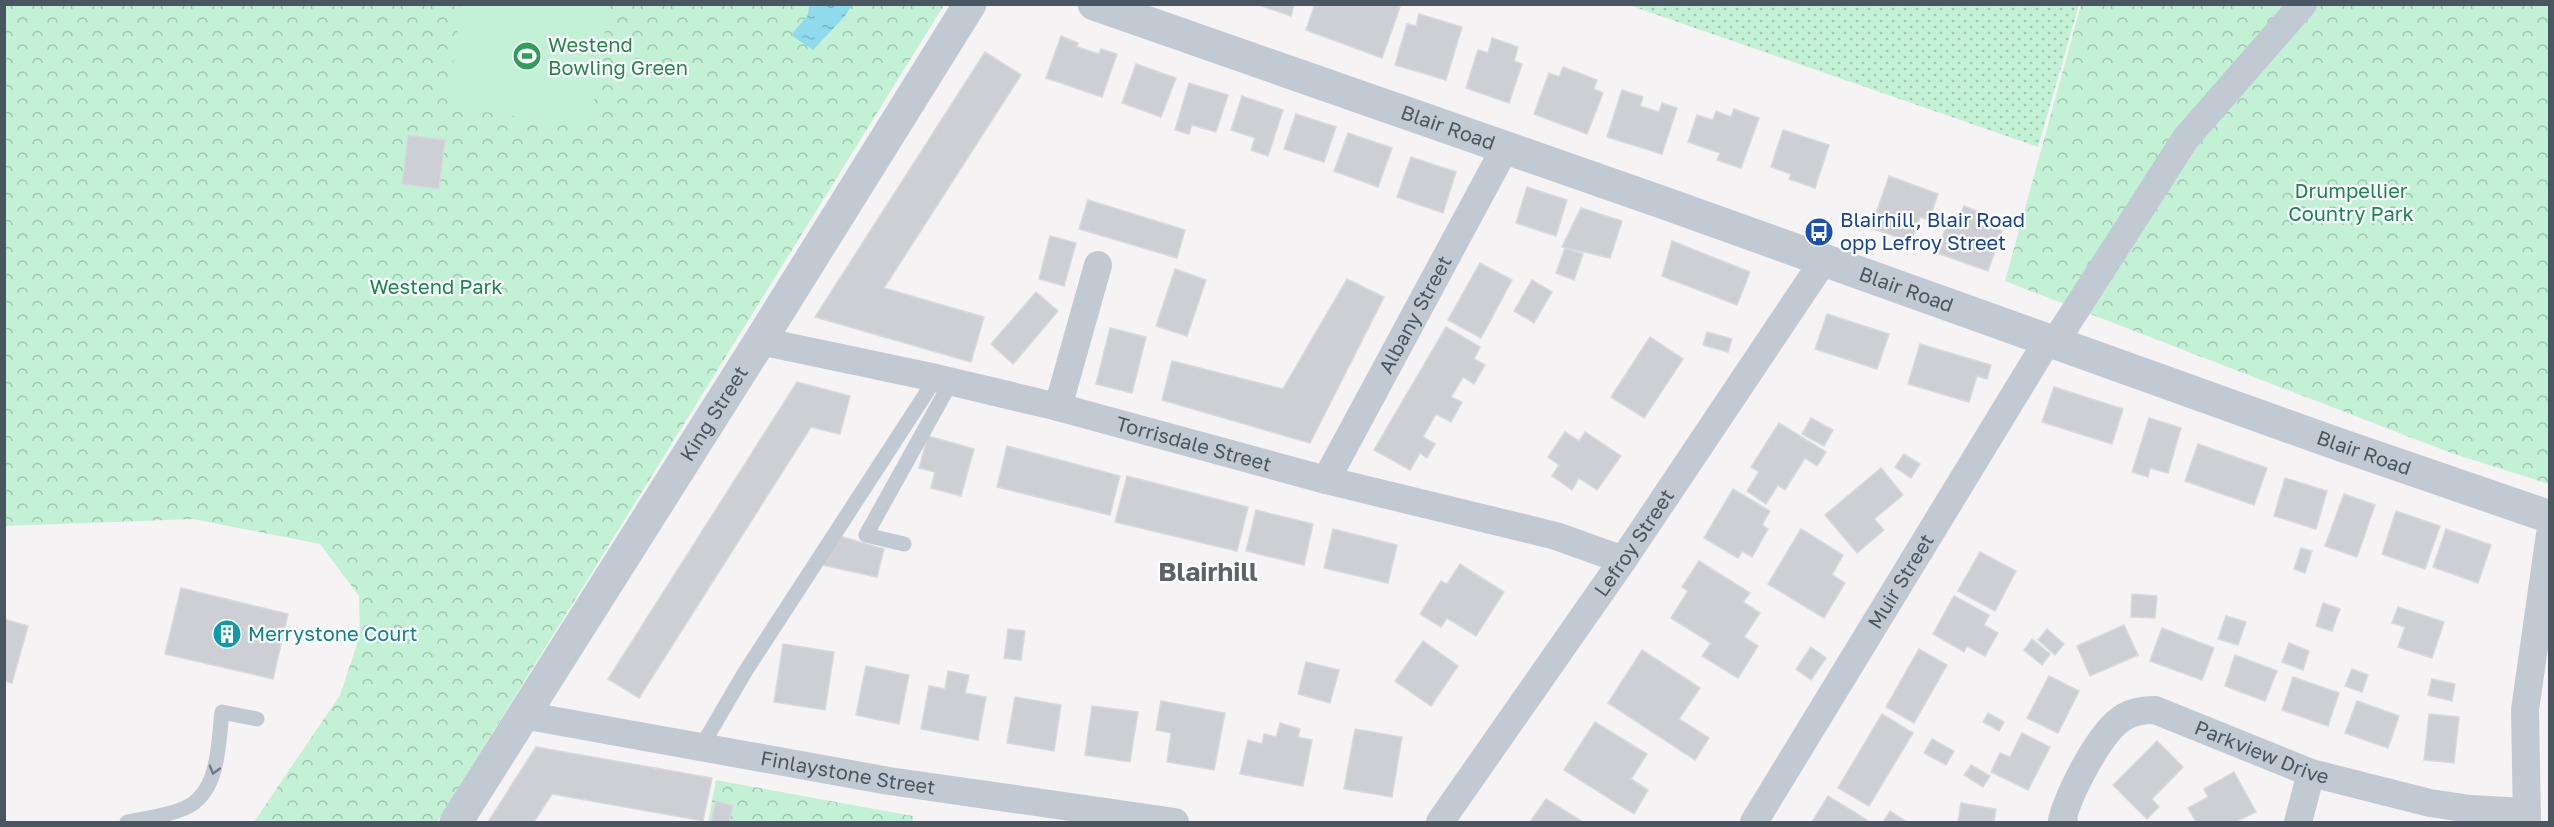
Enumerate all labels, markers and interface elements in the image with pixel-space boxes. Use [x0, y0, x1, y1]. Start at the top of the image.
place label: Westend Bowling Green [548, 32, 688, 79]
sports icon: Westend Bowling Green [511, 40, 543, 72]
street label: Blair Road [1398, 99, 1499, 154]
park label: Drumpellier Country Park [2288, 178, 2414, 225]
place label: Blairhill, Blair Road opp Lefroy Street [1840, 207, 2025, 254]
bus stop icon: Blairhill, Blair Road opp Lefroy Street [1803, 216, 1835, 248]
street label: Albany Street [1373, 251, 1456, 377]
street label: Blair Road [1856, 261, 1957, 317]
park label: Westend Park [369, 274, 503, 298]
street label: King Street [674, 361, 752, 465]
street label: Torrisdale Street [1114, 410, 1274, 476]
street label: Blair Road [2314, 425, 2415, 479]
street label: Lefroy Street [1588, 484, 1678, 601]
street label: Muir Street [1862, 529, 1938, 633]
district label: Blairhill [1158, 556, 1258, 587]
building icon: Merrystone Court [211, 618, 243, 650]
place label: Merrystone Court [248, 621, 418, 645]
street label: Parkview Drive [2192, 714, 2332, 788]
street label: Finlaystone Street [759, 745, 937, 798]
one-way arrow [208, 765, 221, 775]

